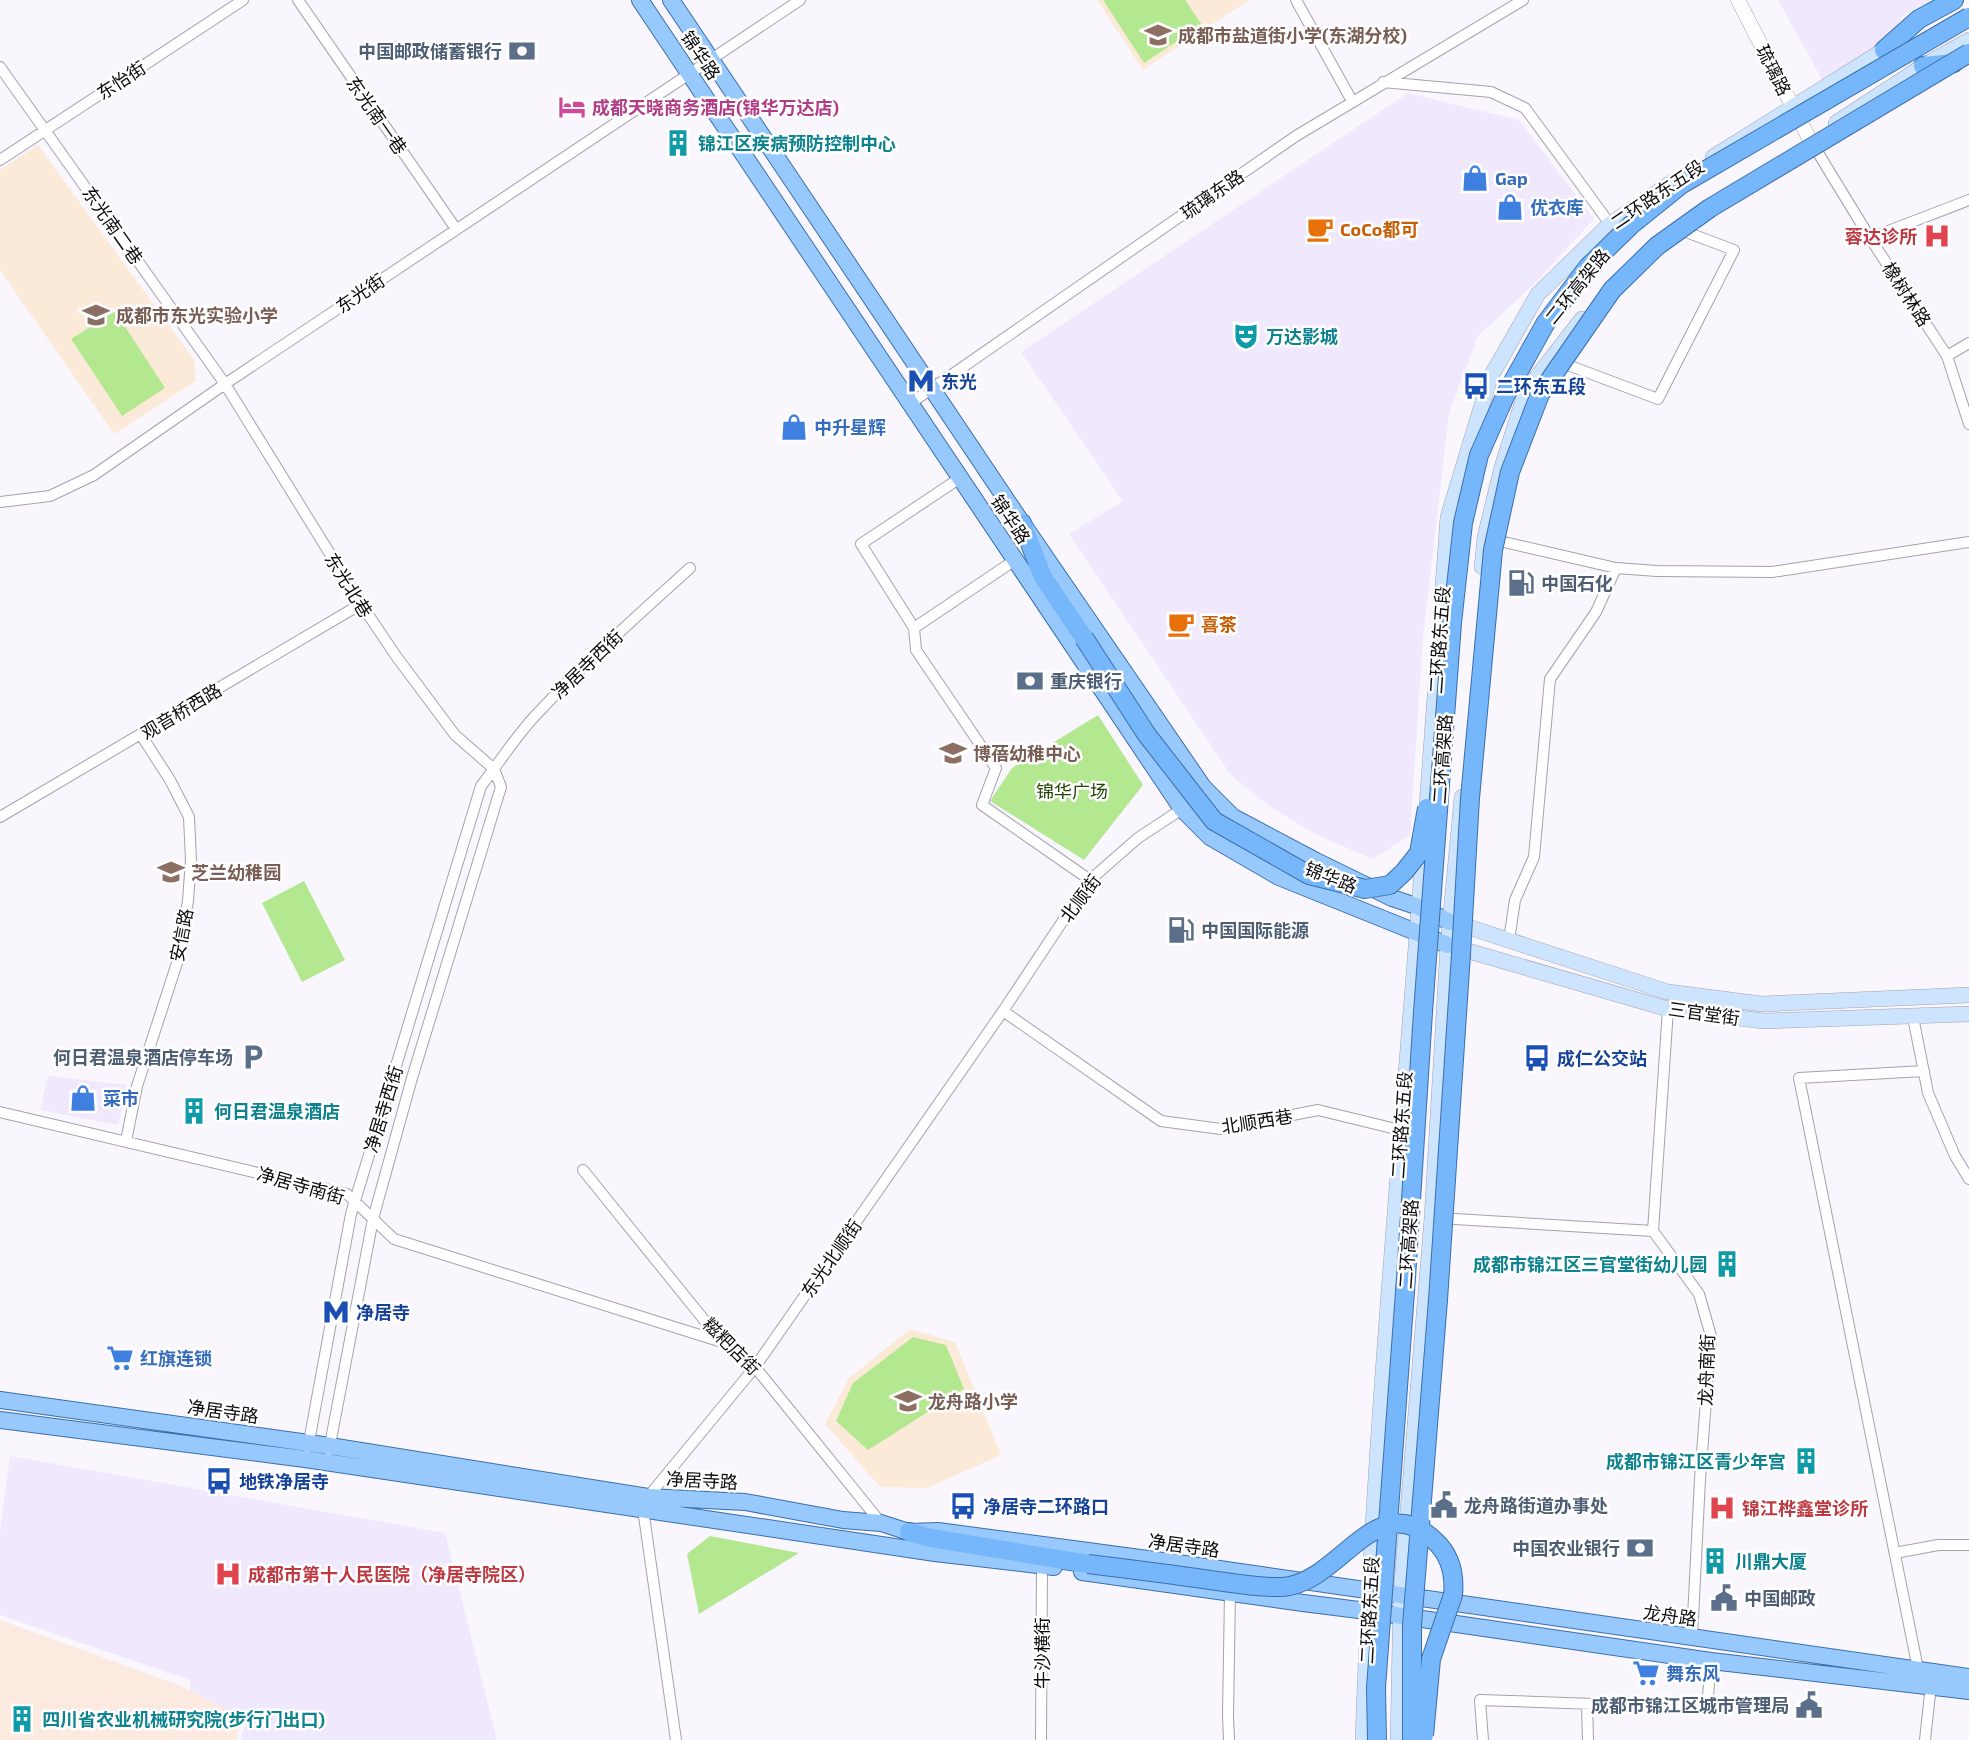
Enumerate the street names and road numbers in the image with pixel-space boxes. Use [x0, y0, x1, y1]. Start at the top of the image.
street label: 锦华路 [677, 26, 725, 84]
street label: 琉璃路 [1752, 41, 1796, 99]
street label: 东怡街 [92, 56, 150, 104]
street label: 东光南一巷 [342, 72, 412, 158]
street label: 二环路东五段 [1606, 155, 1708, 233]
street label: 琉璃东路 [1176, 164, 1248, 224]
street label: 东光南二巷 [78, 182, 148, 268]
street label: 二环高架路 [1540, 244, 1614, 328]
street label: 橡树林路 [1878, 258, 1936, 330]
street label: 东光街 [331, 269, 389, 317]
street label: 锦华路 [987, 490, 1035, 548]
street label: 东光北巷 [321, 549, 377, 621]
street label: 二环路东五段 [1424, 585, 1454, 695]
street label: 净居寺西街 [547, 625, 627, 703]
street label: 观音桥西路 [137, 678, 225, 744]
street label: 二环高架路 [1428, 713, 1456, 805]
street label: 锦华路 [1302, 857, 1360, 897]
street label: 北顺街 [1055, 870, 1105, 926]
street label: 安信路 [165, 906, 197, 964]
street label: 三官堂街 [1667, 997, 1741, 1029]
street label: 净居寺西街 [359, 1063, 407, 1155]
street label: 二环路东五段 [1386, 1070, 1416, 1180]
street label: 北顺西巷 [1220, 1105, 1294, 1137]
street label: 净居寺南街 [255, 1162, 347, 1208]
street label: 二环高架路 [1394, 1198, 1422, 1290]
street label: 东光北顺街 [796, 1215, 866, 1301]
street label: 糍粑店街 [699, 1313, 765, 1379]
street label: 龙舟南街 [1694, 1334, 1718, 1406]
street label: 净居寺路 [186, 1395, 260, 1427]
street label: 净居寺路 [665, 1467, 739, 1493]
street label: 净居寺路 [1147, 1529, 1221, 1561]
street label: 二环路东五段 [1355, 1555, 1383, 1665]
street label: 龙舟路 [1642, 1600, 1698, 1630]
street label: 牛沙横街 [1031, 1617, 1053, 1689]

